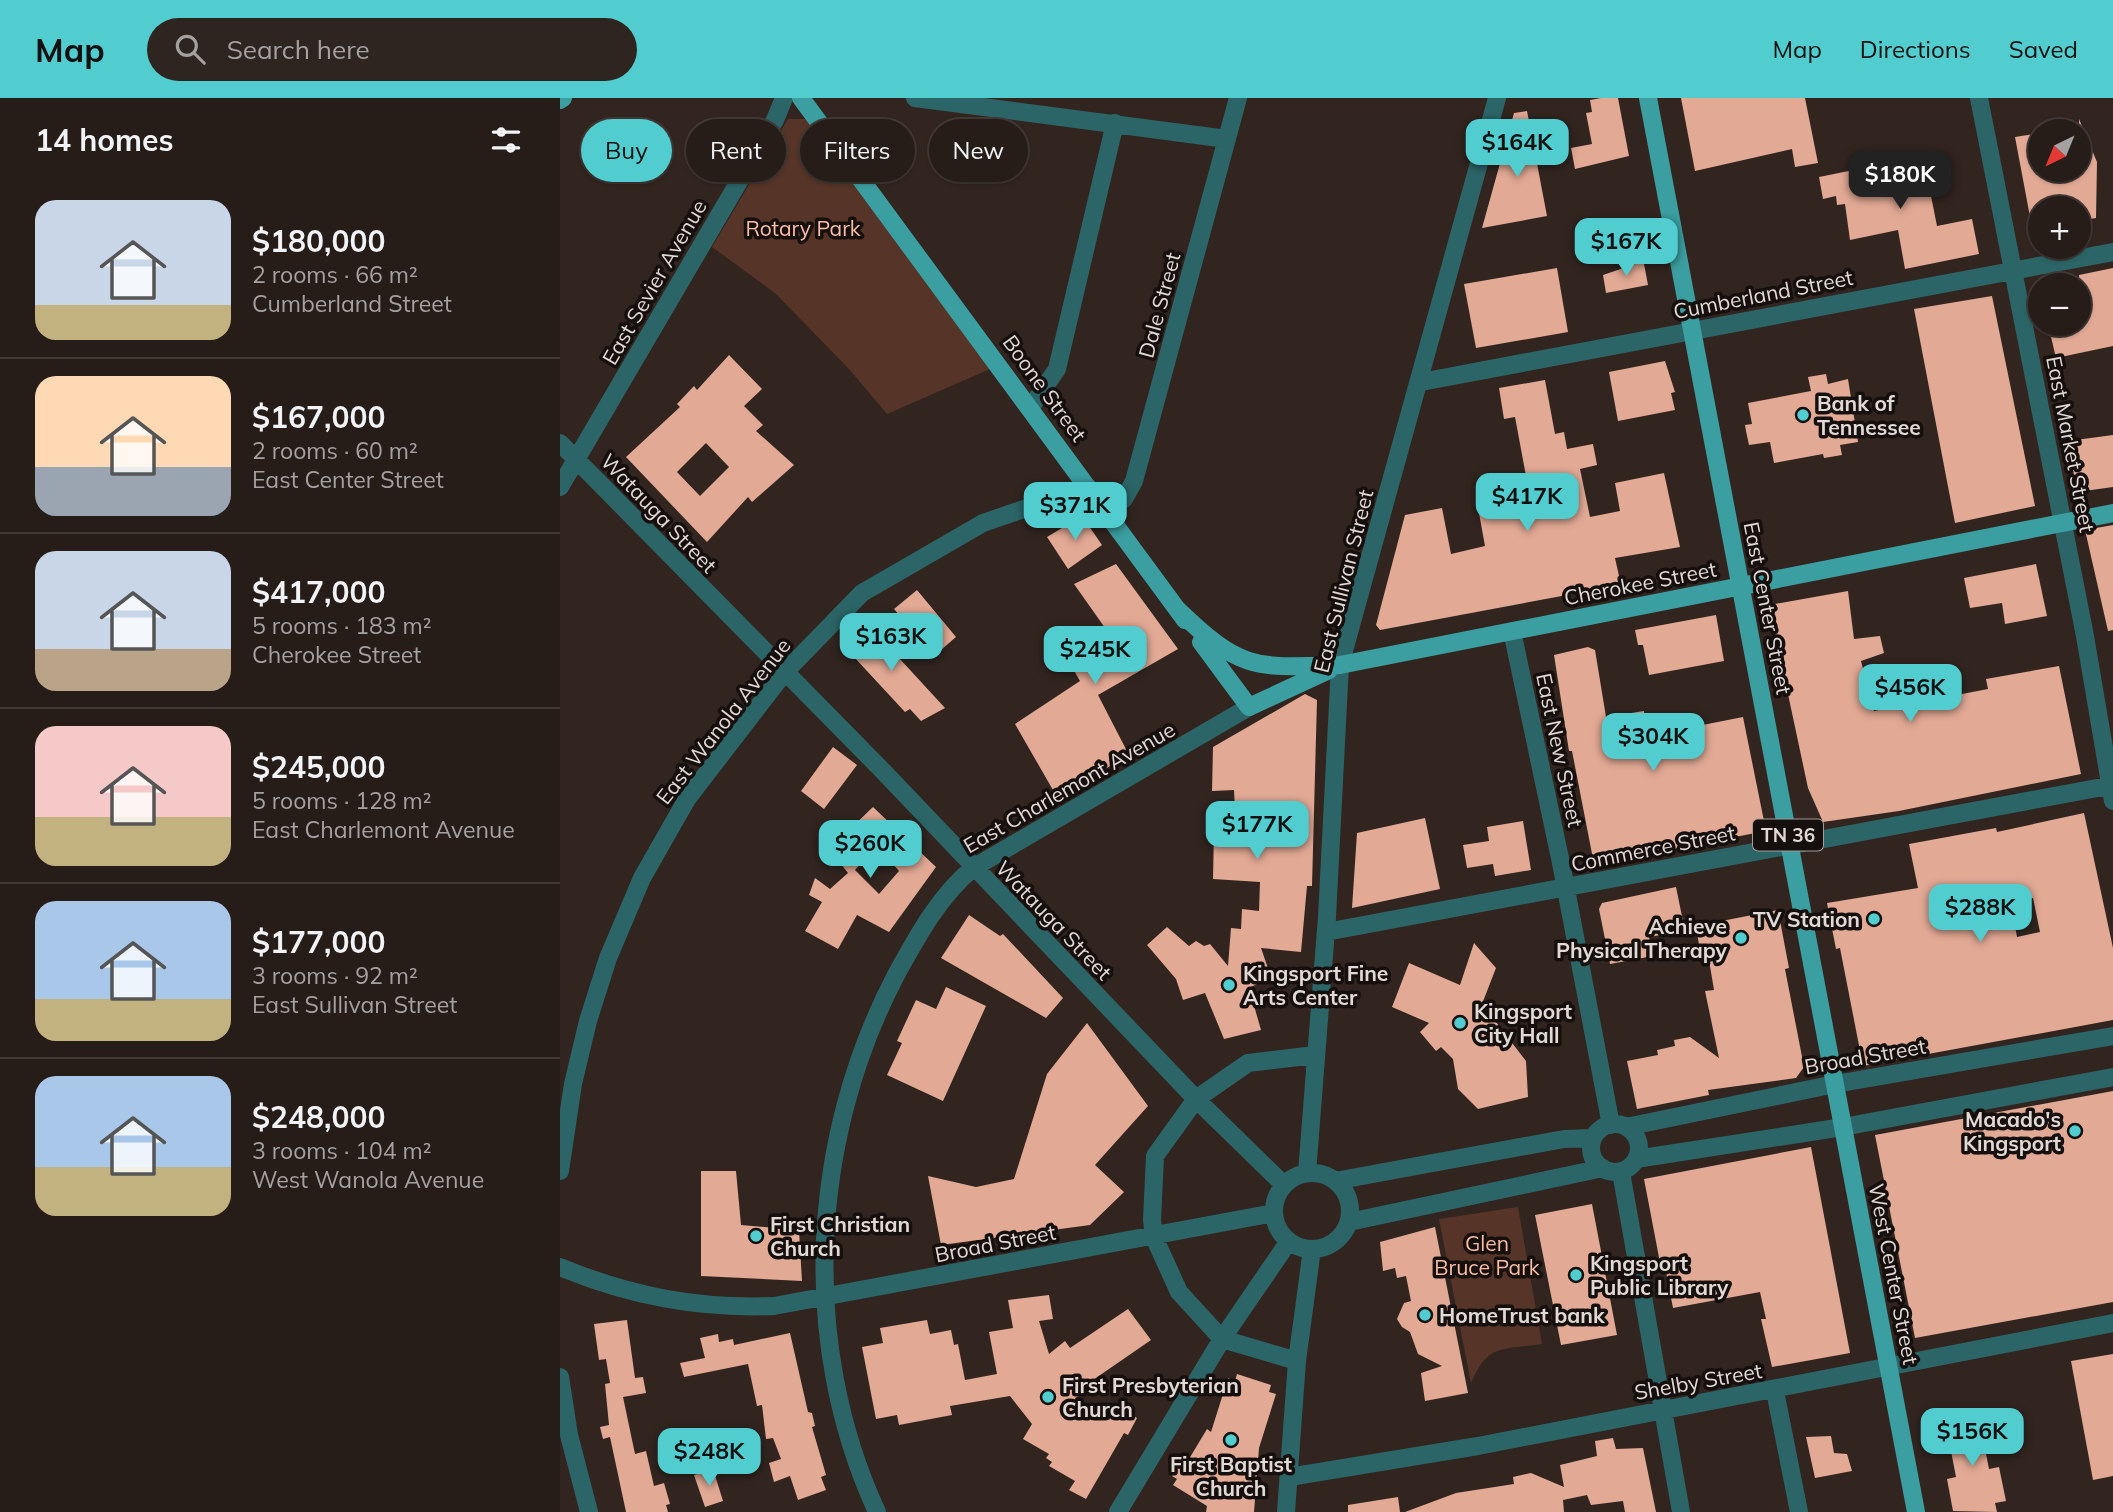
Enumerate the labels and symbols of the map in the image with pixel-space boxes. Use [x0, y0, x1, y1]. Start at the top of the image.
north arrow [2028, 119, 2091, 182]
pin: $164K [1468, 120, 1566, 179]
pin: $180K [1851, 152, 1949, 211]
street label: East Sevier Avenue [596, 195, 712, 369]
park label: Rotary Park [745, 215, 861, 241]
pin: $167K [1577, 218, 1675, 278]
street label: Dale Street [1132, 249, 1186, 361]
street label: Cumberland Street [1671, 264, 1855, 324]
street label: Boone Street [998, 330, 1092, 446]
street label: East Market Street [2041, 354, 2101, 534]
place label: Bank of Tennessee [1817, 390, 1921, 440]
marker: Bank of Tennessee [1795, 407, 1811, 423]
street label: Watauga Street [596, 448, 722, 578]
pin: $417K [1478, 474, 1576, 533]
pin: $371K [1026, 482, 1124, 542]
street label: East Sullivan Street [1308, 487, 1378, 675]
street label: East Center Street [1739, 520, 1797, 696]
street label: Cherokee Street [1562, 555, 1718, 611]
pin: $163K [842, 614, 940, 673]
pin: $245K [1046, 626, 1144, 686]
street label: East Wanola Avenue [650, 633, 796, 809]
pin: $456K [1861, 664, 1959, 724]
street label: East New Street [1531, 671, 1589, 829]
pin: $304K [1604, 714, 1702, 773]
street label: East Charlemont Avenue [959, 716, 1179, 858]
pin: $177K [1208, 802, 1306, 861]
street label: Commerce Street [1569, 819, 1737, 877]
pin: $260K [821, 820, 919, 880]
road number: TN 36 [1753, 820, 1823, 850]
street label: Watauga Street [991, 855, 1117, 985]
pin: $288K [1931, 884, 2029, 944]
place label: TV Station [1753, 906, 1860, 932]
marker: TV Station [1866, 911, 1882, 927]
place label: Achieve Physical Therapy [1556, 913, 1728, 963]
marker: Achieve Physical Therapy [1733, 930, 1749, 946]
place label: Kingsport Fine Arts Center [1243, 960, 1388, 1010]
marker: Kingsport Fine Arts Center [1221, 977, 1237, 993]
place label: Kingsport City Hall [1474, 998, 1572, 1048]
marker: Kingsport City Hall [1452, 1015, 1468, 1031]
street label: Broad Street [1802, 1033, 1928, 1079]
place label: Macado's Kingsport [1963, 1106, 2061, 1156]
marker: Macado's Kingsport [2067, 1123, 2083, 1139]
street label: West Center Street [1864, 1181, 1924, 1367]
place label: First Christian Church [770, 1211, 910, 1261]
street label: Broad Street [932, 1219, 1058, 1267]
marker: First Christian Church [748, 1228, 764, 1244]
park label: Glen Bruce Park [1434, 1230, 1540, 1280]
place label: Kingsport Public Library [1590, 1250, 1729, 1300]
marker: Kingsport Public Library [1568, 1267, 1584, 1283]
place label: HomeTrust bank [1439, 1302, 1605, 1328]
marker: HomeTrust bank [1417, 1307, 1433, 1323]
street label: Shelby Street [1632, 1357, 1764, 1405]
place label: First Presbyterian Church [1062, 1372, 1239, 1422]
marker: First Presbyterian Church [1040, 1389, 1056, 1405]
pin: $156K [1923, 1408, 2021, 1468]
pin: $248K [660, 1428, 758, 1488]
marker: First Baptist Church [1223, 1432, 1239, 1448]
place label: First Baptist Church [1170, 1451, 1292, 1501]

